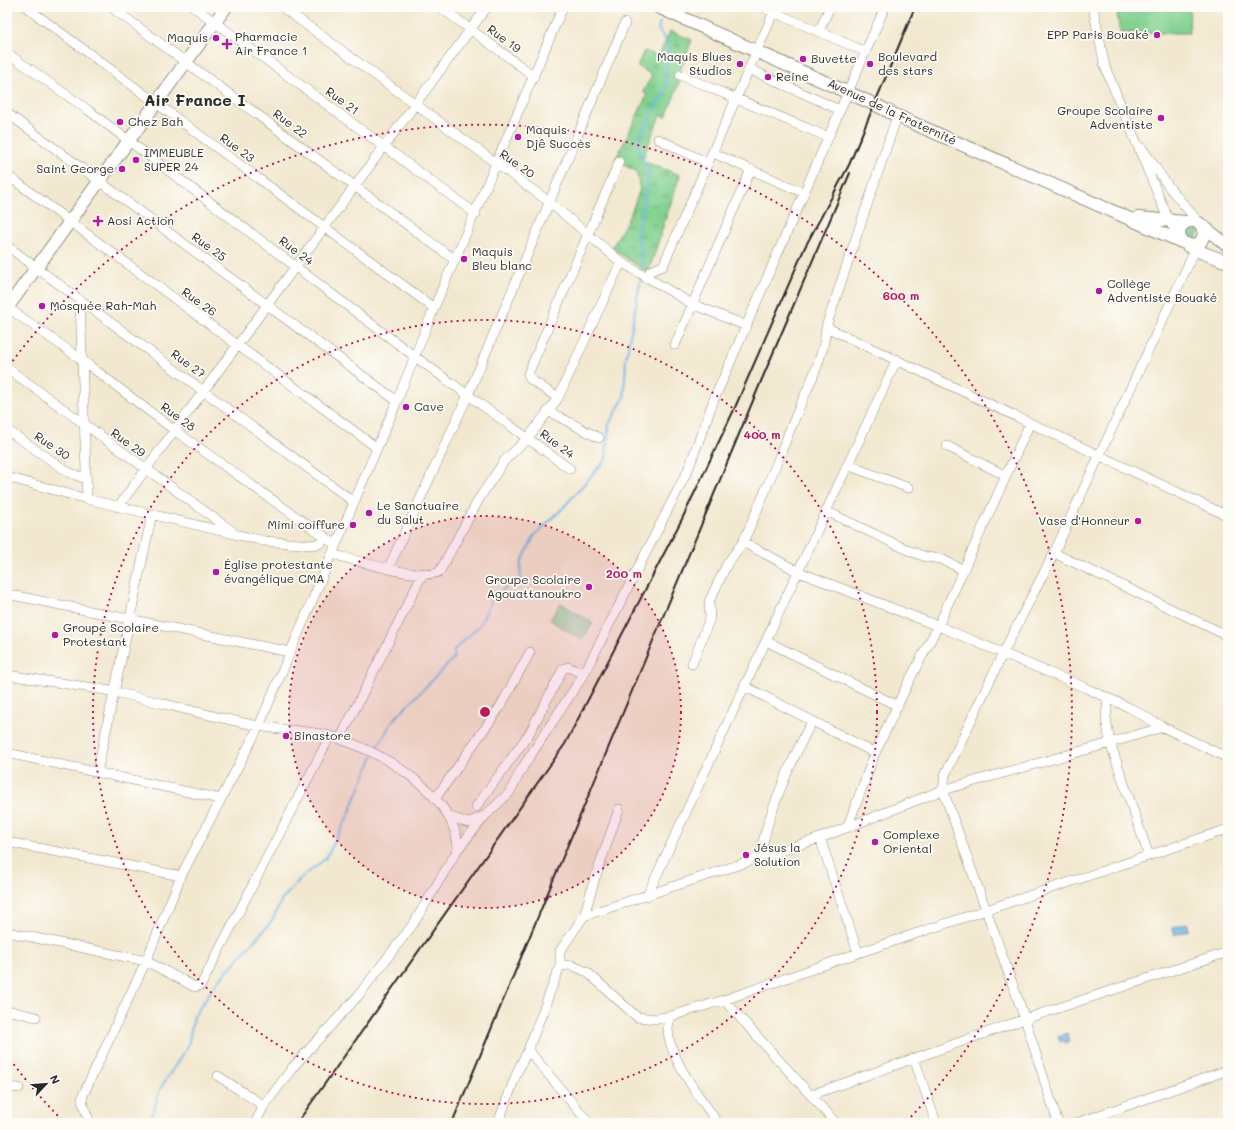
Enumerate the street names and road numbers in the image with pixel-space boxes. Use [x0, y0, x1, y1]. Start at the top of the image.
street label: Rue 19 [485, 21, 525, 56]
street label: Avenue de la Fraternité [825, 74, 959, 148]
street label: Rue 21 [323, 83, 362, 118]
street label: Rue 22 [270, 105, 311, 141]
street label: Rue 23 [217, 129, 258, 165]
street label: Rue 20 [497, 145, 539, 181]
street label: Rue 25 [189, 228, 230, 264]
street label: Rue 24 [276, 232, 317, 268]
street label: Rue 26 [179, 283, 220, 319]
street label: Rue 27 [168, 345, 209, 381]
street label: Rue 28 [158, 398, 199, 434]
street label: Rue 29 [108, 424, 149, 460]
street label: Rue 24 [537, 425, 578, 461]
street label: Rue 30 [32, 427, 74, 463]

